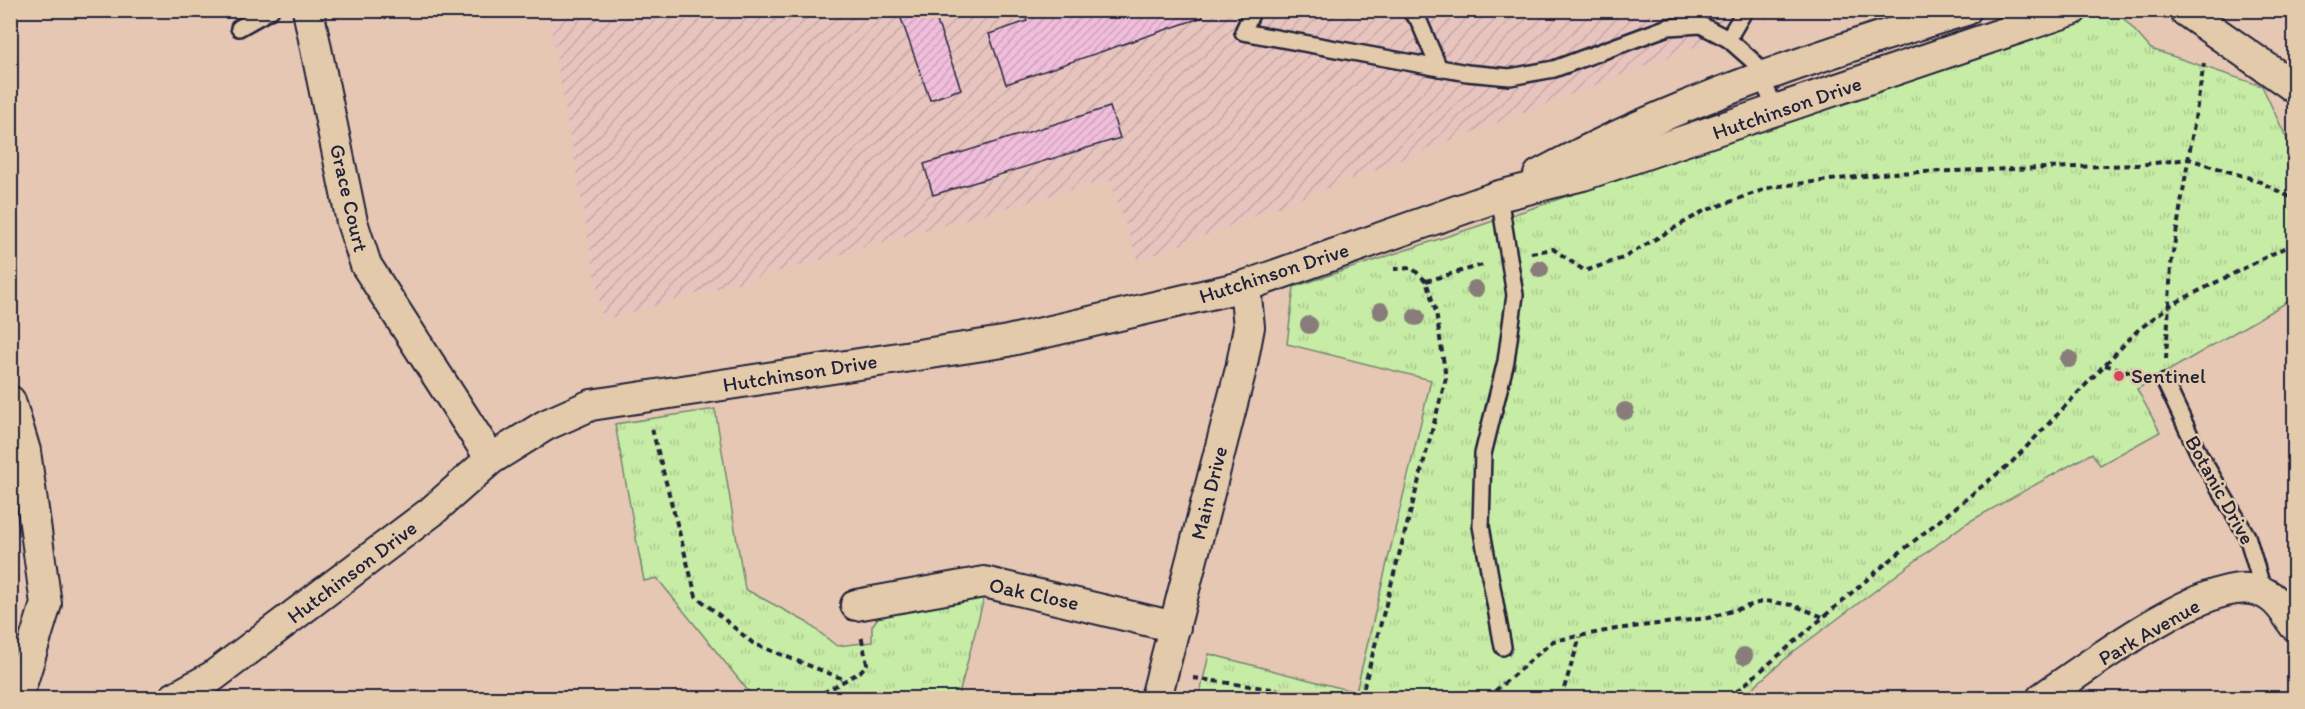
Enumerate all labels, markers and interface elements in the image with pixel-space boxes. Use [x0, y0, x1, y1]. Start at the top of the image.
street label: Hutchinson Drive [1709, 70, 1865, 145]
street label: Grace Court [325, 141, 374, 254]
street label: Hutchinson Drive [1196, 237, 1352, 309]
street label: Hutchinson Drive [721, 348, 879, 397]
place label: Sentinel [2131, 363, 2206, 388]
marker: Sentinel [2112, 369, 2126, 383]
street label: Botanic Drive [2180, 431, 2261, 549]
street label: Main Drive [1185, 443, 1232, 542]
street label: Hutchinson Drive [282, 515, 422, 629]
street label: Oak Close [987, 572, 1081, 615]
street label: Park Avenue [2094, 593, 2204, 671]

